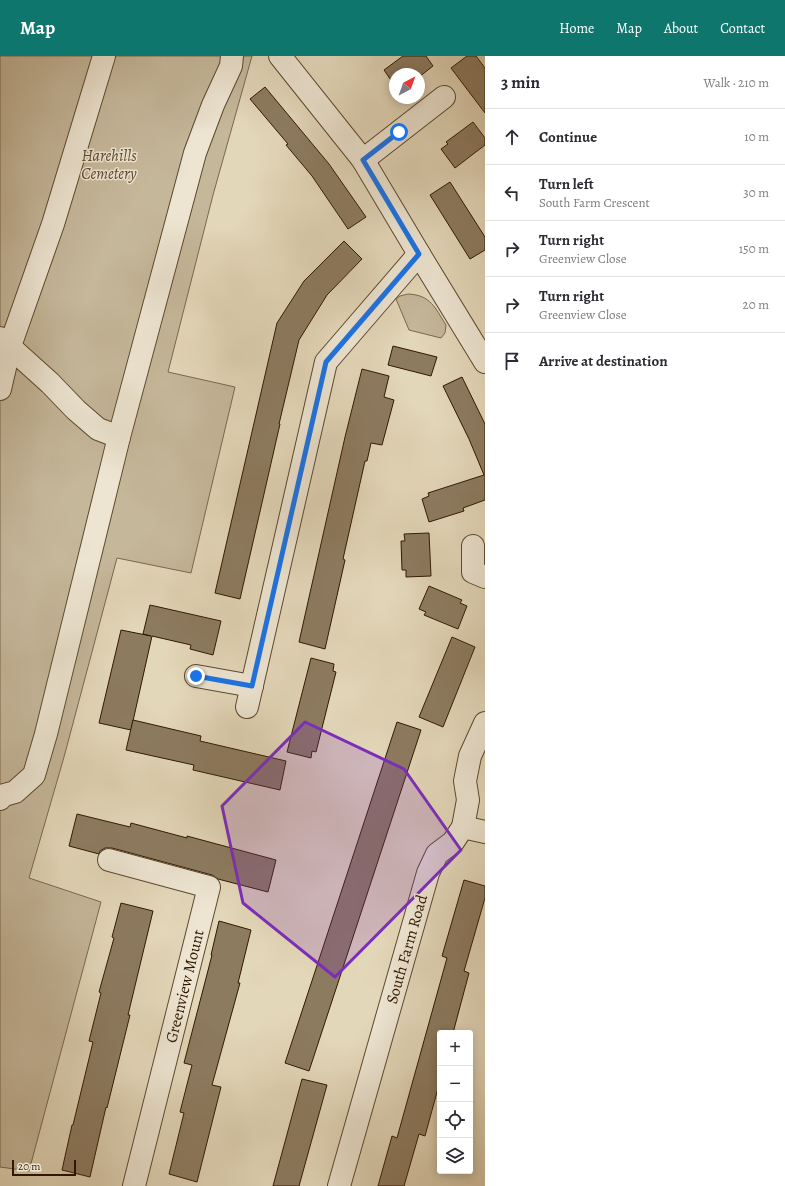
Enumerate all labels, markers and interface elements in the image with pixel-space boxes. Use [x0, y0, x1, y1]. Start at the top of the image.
text: Map [20, 15, 55, 41]
text: Home [559, 19, 594, 38]
text: Map [616, 19, 642, 38]
text: About [664, 19, 698, 38]
text: Contact [720, 19, 765, 38]
north arrow [389, 68, 425, 104]
text: 3 min [501, 71, 540, 94]
text: Walk · 210 m [704, 74, 769, 91]
route start [390, 123, 408, 141]
icon: ahead [501, 126, 523, 148]
text: Continue [539, 127, 597, 147]
text: 10 m [744, 128, 769, 145]
park label: Harehills Cemetery [81, 145, 137, 185]
text: Turn left [539, 174, 594, 194]
icon: left [501, 182, 523, 204]
text: 30 m [743, 184, 769, 201]
text: South Farm Crescent [539, 194, 650, 211]
text: Turn right [539, 230, 604, 250]
icon: right [501, 238, 523, 260]
text: 150 m [739, 240, 769, 257]
text: Greenview Close [539, 250, 627, 267]
text: Turn right [539, 286, 604, 306]
icon: right [501, 294, 523, 316]
text: 20 m [743, 296, 769, 313]
text: Greenview Close [539, 306, 627, 323]
icon: arrive [501, 350, 523, 372]
text: Arrive at destination [539, 351, 668, 371]
route end [187, 667, 205, 685]
street label: South Farm Road [381, 892, 433, 1006]
street label: Greenview Mount [160, 927, 210, 1045]
map controls [437, 1030, 473, 1174]
button: + [437, 1030, 473, 1066]
button: − [437, 1066, 473, 1102]
button: locate [437, 1102, 473, 1138]
button: layers [437, 1138, 473, 1174]
scale bar [12, 1158, 76, 1177]
text: 20 m [18, 1159, 40, 1174]

